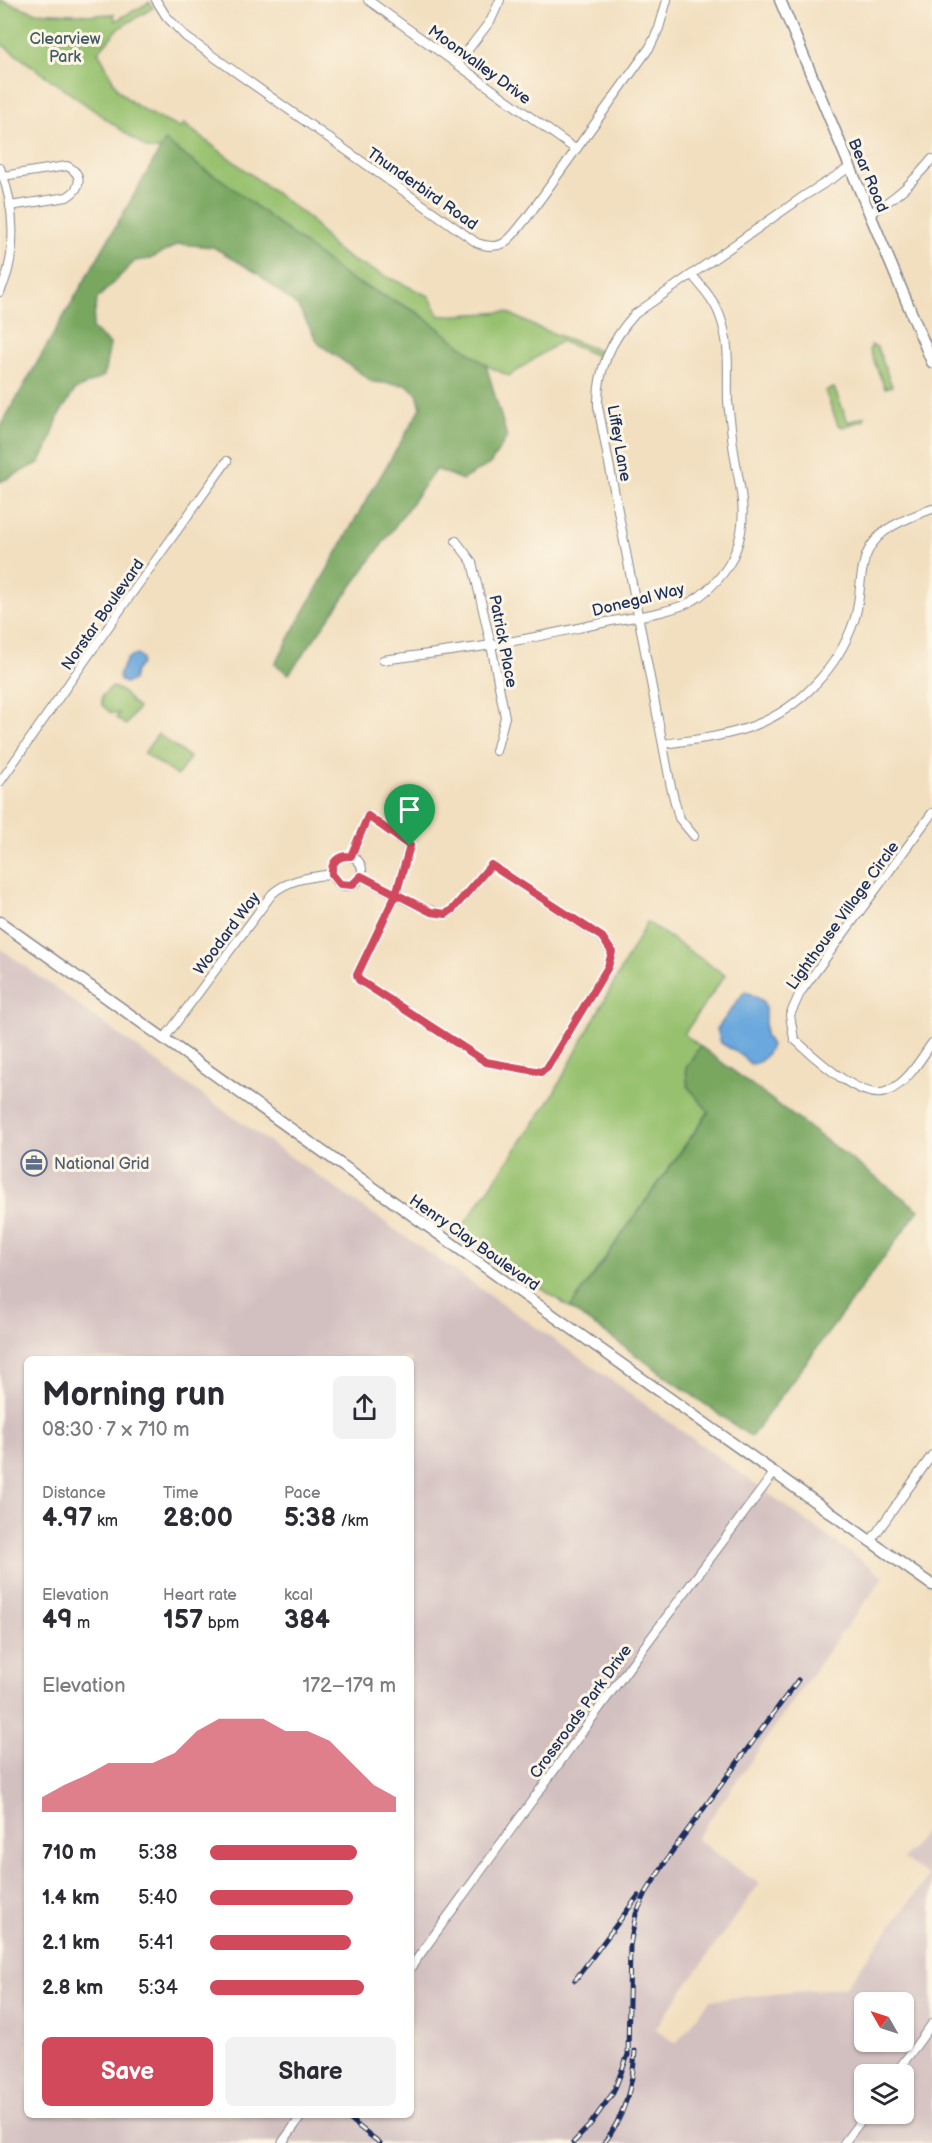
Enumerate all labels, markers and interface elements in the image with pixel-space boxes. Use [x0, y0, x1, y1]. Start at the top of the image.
street label: Moonvalley Drive [424, 22, 534, 109]
park label: Clearview Park [30, 30, 101, 67]
street label: Bear Road [844, 136, 892, 215]
street label: Thunderbird Road [363, 144, 481, 234]
street label: Liffey Lane [602, 404, 635, 483]
street label: Norstar Boulevard [58, 556, 149, 674]
street label: Donegal Way [590, 580, 687, 621]
street label: Patrick Place [484, 593, 521, 690]
pin [384, 784, 435, 846]
icon: arrive [393, 793, 426, 826]
street label: Lighthouse Village Circle [783, 838, 904, 994]
street label: Woodard Way [190, 888, 265, 979]
office icon: National Grid [19, 1148, 49, 1178]
place label: National Grid [54, 1155, 150, 1174]
street label: Henry Clay Boulevard [405, 1191, 543, 1295]
text: Morning run [42, 1375, 225, 1415]
button: share [333, 1376, 396, 1439]
text: 08:30 · 7 × 710 m [42, 1418, 189, 1442]
text: Distance [42, 1484, 106, 1503]
text: Time [163, 1484, 198, 1503]
text: Pace [284, 1484, 320, 1503]
text: 4.97 [42, 1503, 93, 1534]
text: 28:00 [163, 1503, 233, 1534]
text: 5:38 [284, 1503, 336, 1534]
text: km [93, 1512, 118, 1531]
text: /km [336, 1512, 369, 1531]
text: Elevation [42, 1586, 109, 1605]
text: Heart rate [163, 1586, 237, 1605]
text: kcal [284, 1586, 313, 1605]
text: 49 [42, 1605, 73, 1636]
text: 157 [163, 1605, 203, 1636]
text: 384 [284, 1605, 330, 1636]
text: m [73, 1614, 90, 1633]
text: bpm [203, 1614, 239, 1633]
street label: Crossroads Park Drive [526, 1641, 636, 1783]
text: Elevation [42, 1674, 125, 1698]
text: 172–179 m [302, 1674, 396, 1698]
text: 710 m [42, 1841, 96, 1865]
text: 5:38 [138, 1841, 177, 1865]
text: 1.4 km [42, 1886, 100, 1910]
text: 5:40 [138, 1886, 177, 1910]
text: 2.1 km [42, 1931, 100, 1955]
text: 5:41 [138, 1931, 173, 1955]
text: 2.8 km [42, 1976, 103, 2000]
text: 5:34 [138, 1976, 178, 2000]
north arrow [854, 1992, 914, 2052]
map controls [854, 1992, 914, 2124]
button: Save [42, 2037, 213, 2106]
button: Share [225, 2037, 396, 2106]
button: layers [854, 2064, 914, 2124]

